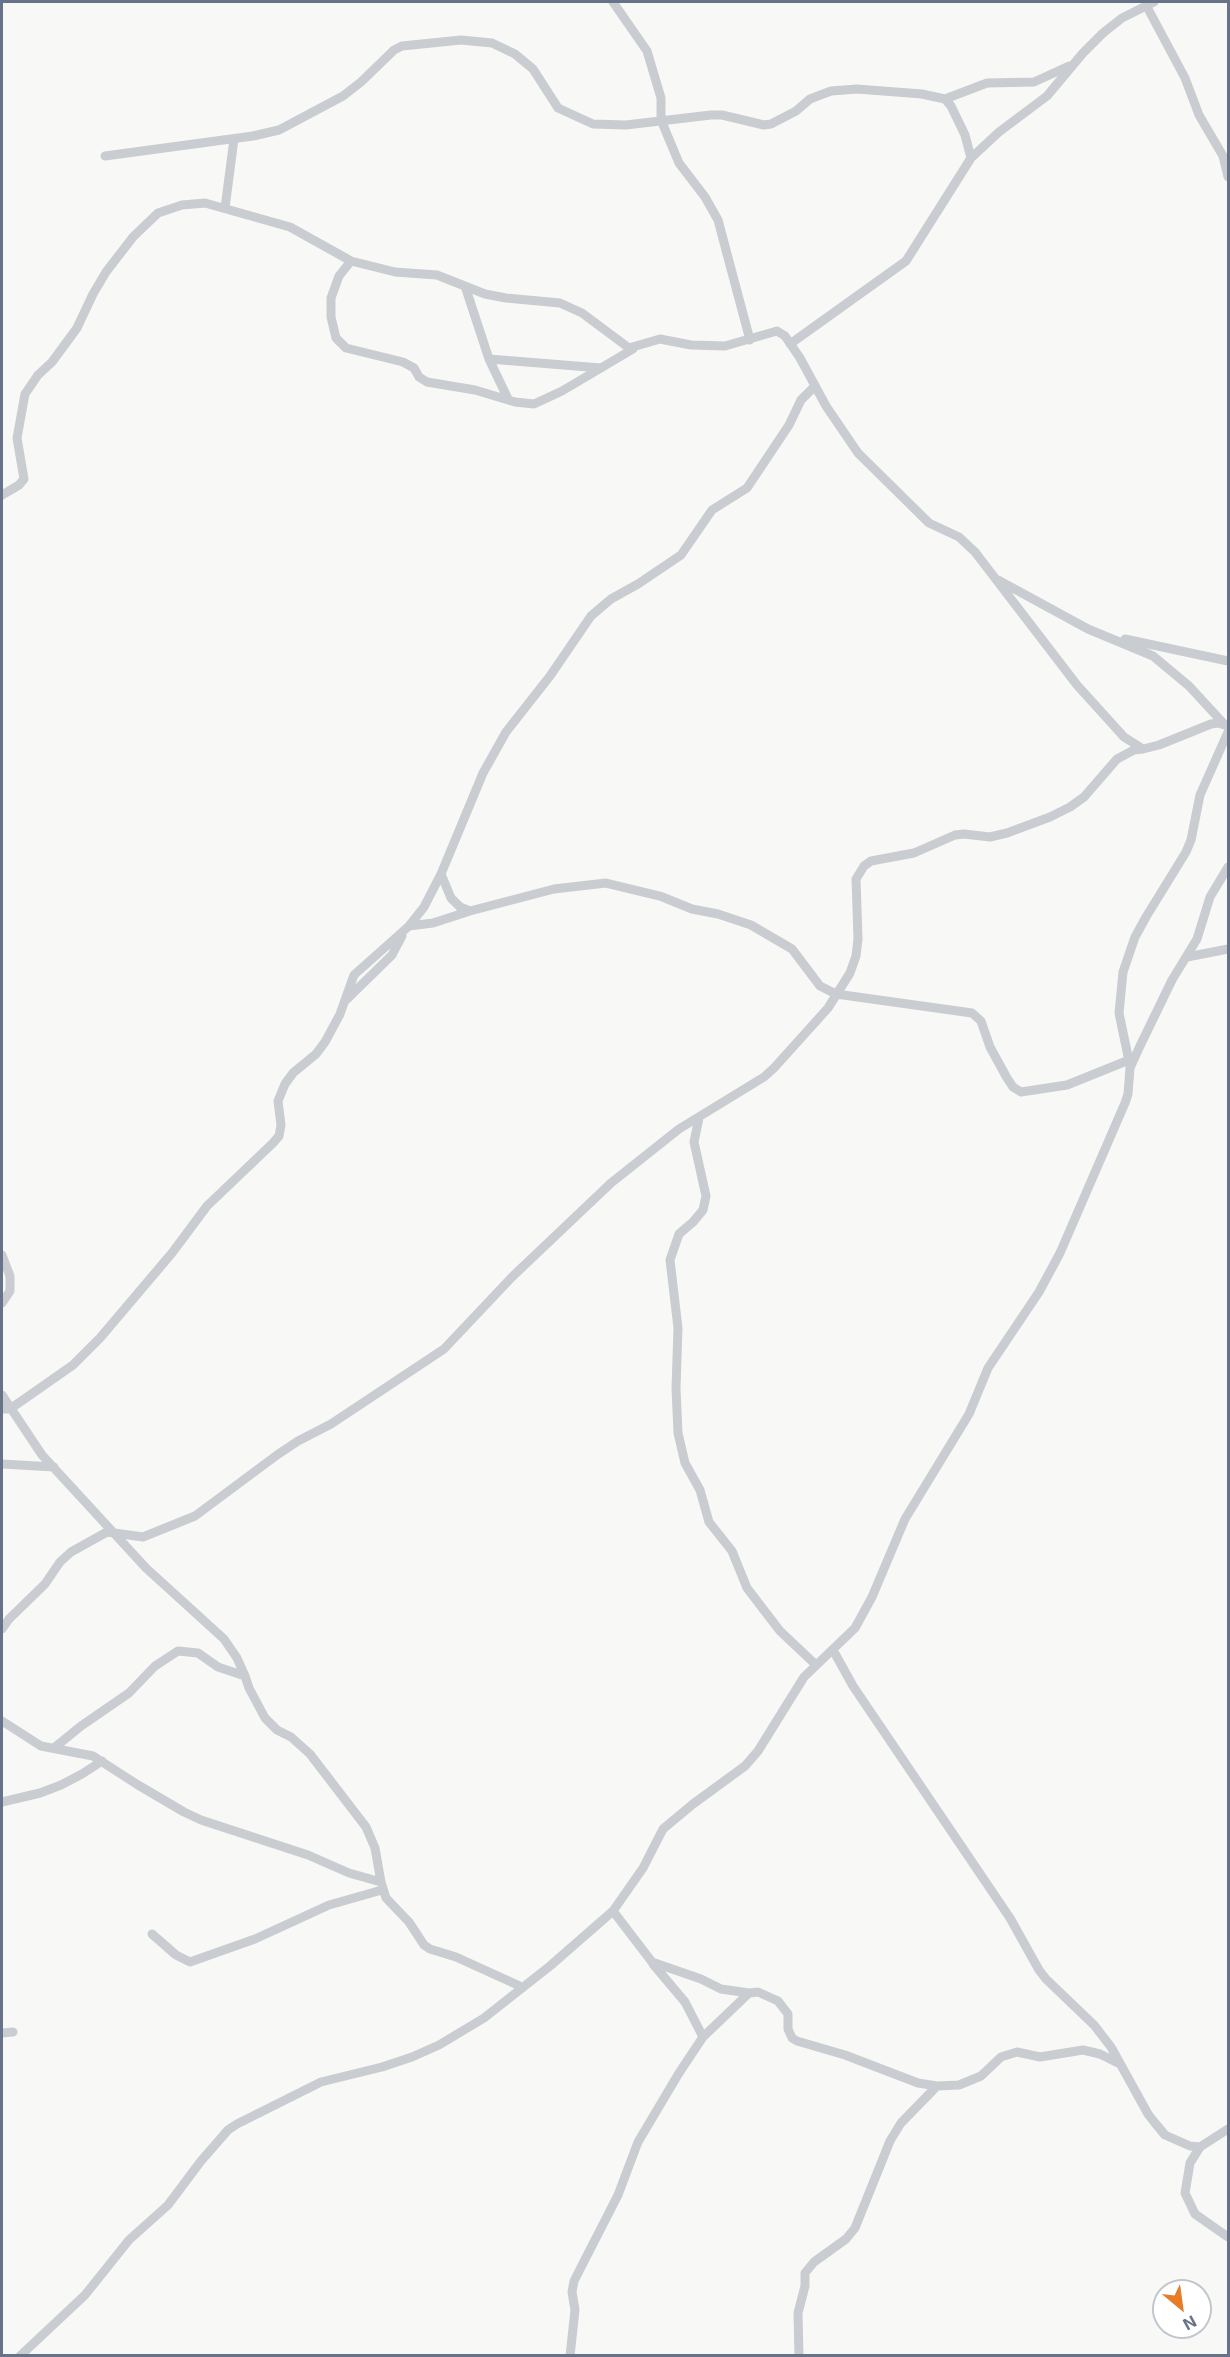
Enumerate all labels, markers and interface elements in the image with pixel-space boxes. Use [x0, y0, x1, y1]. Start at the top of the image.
north arrow [1152, 2279, 1212, 2339]
text: N [1180, 2311, 1200, 2335]

